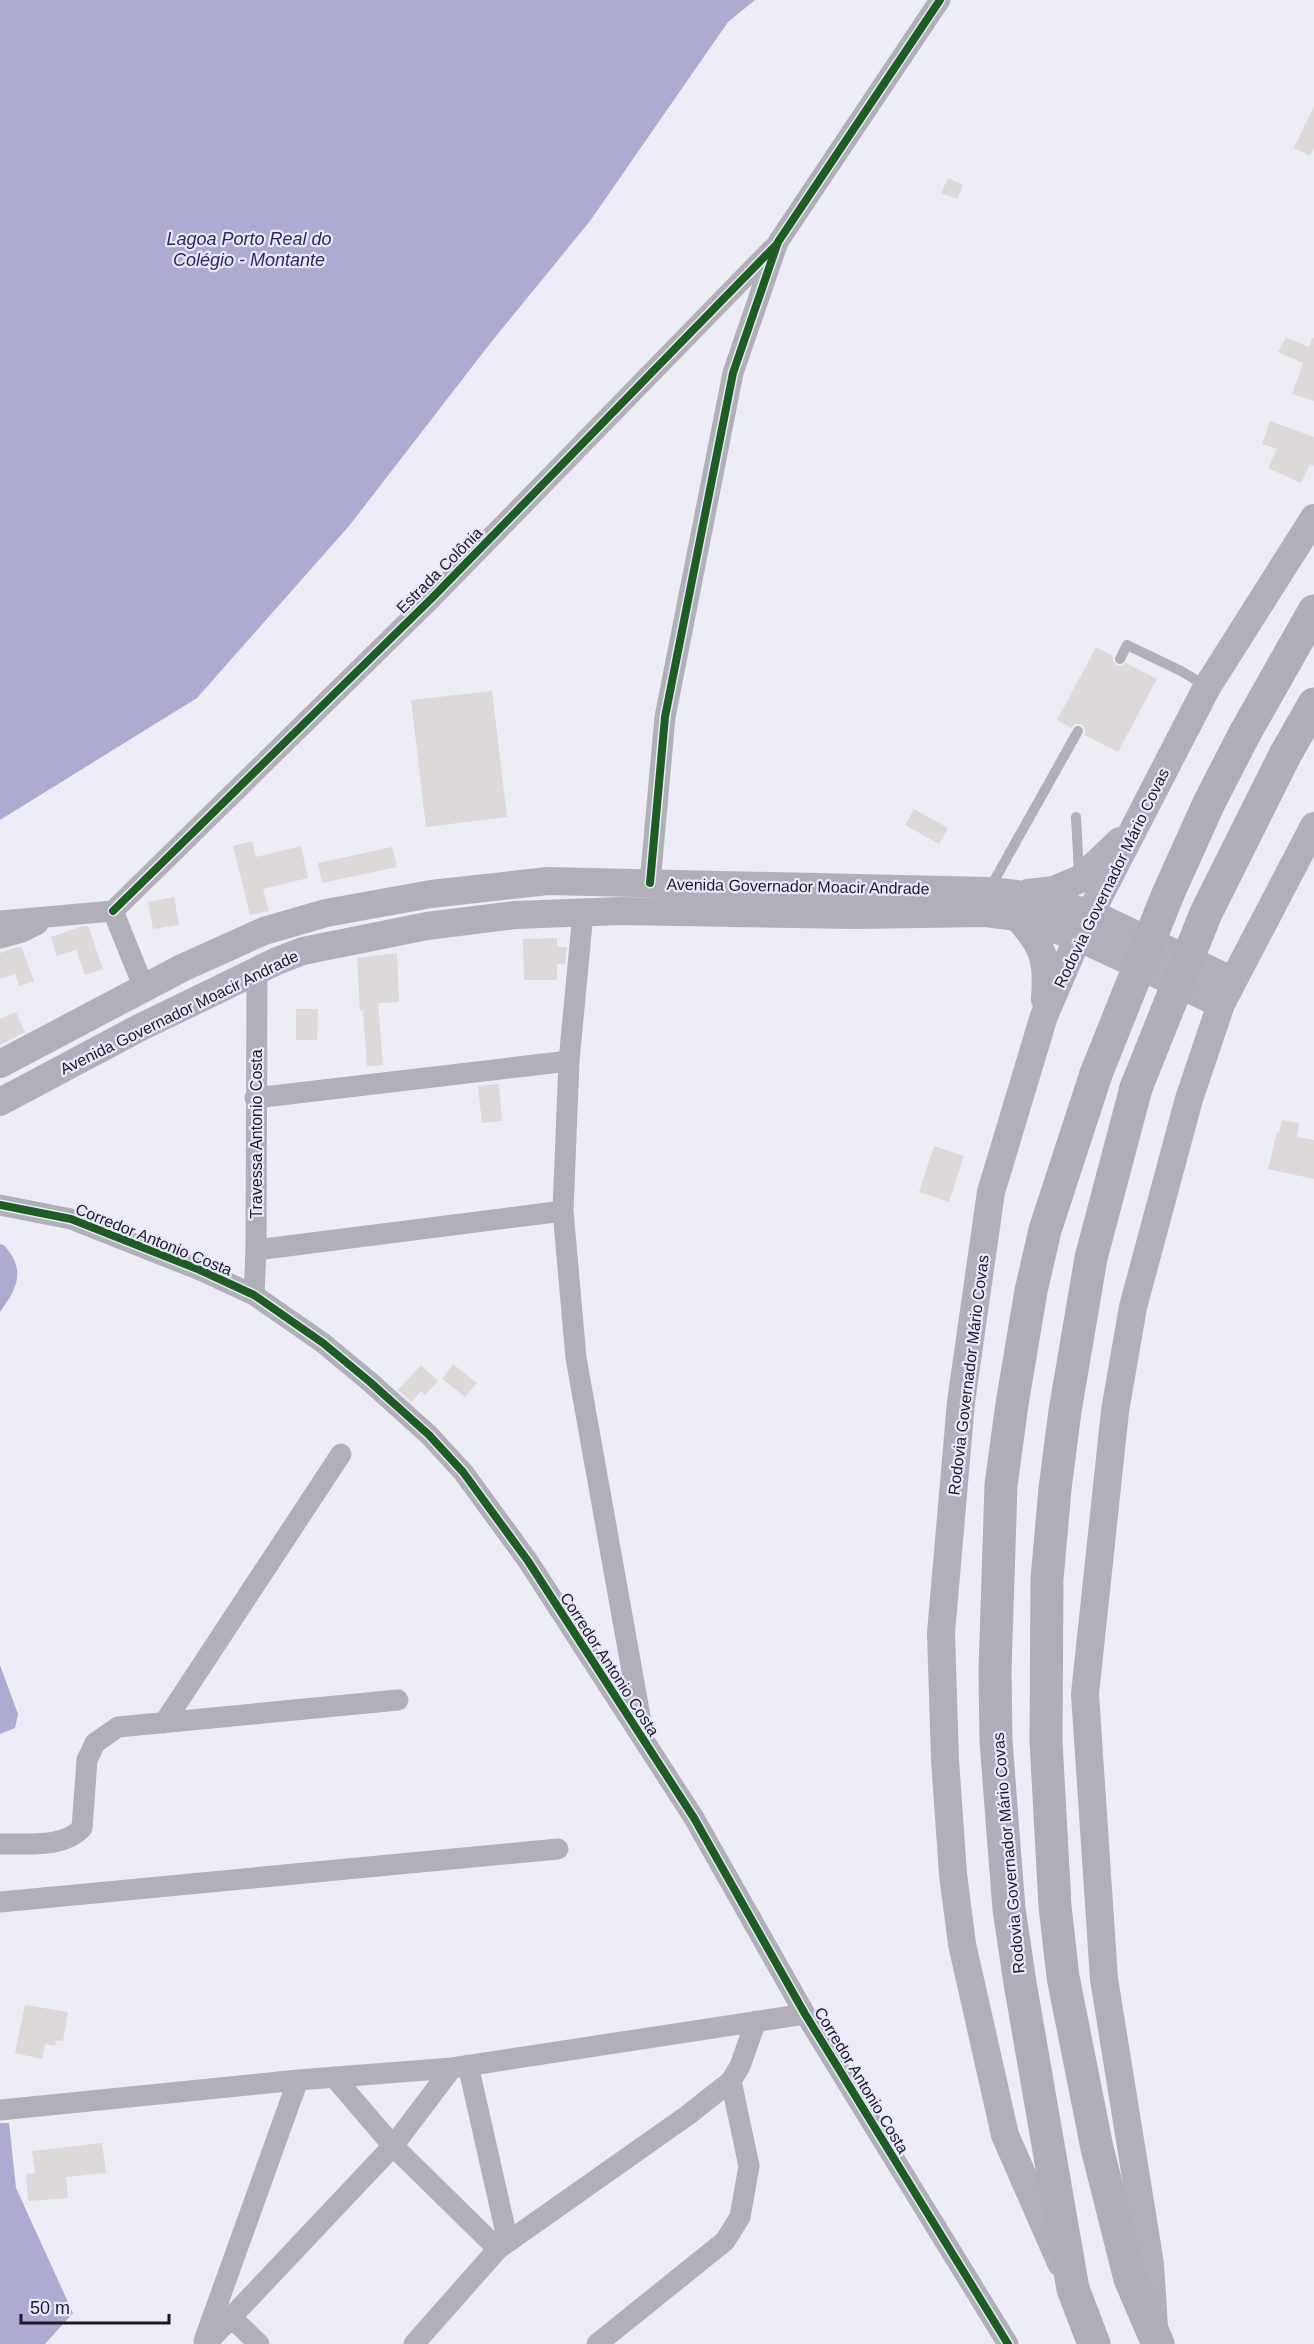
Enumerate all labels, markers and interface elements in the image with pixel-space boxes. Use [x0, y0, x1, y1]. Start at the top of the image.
water label: Lagoa Porto Real do Colégio - Montante [166, 229, 332, 270]
street label: Estrada Colônia [393, 524, 486, 617]
street label: Rodovia Governador Mário Covas [1051, 766, 1172, 991]
street label: Avenida Governador Moacir Andrade [666, 876, 930, 897]
street label: Avenida Governador Moacir Andrade [57, 947, 301, 1078]
street label: Travessa Antonio Costa [248, 1049, 265, 1219]
street label: Corredor Antonio Costa [73, 1200, 235, 1279]
street label: Rodovia Governador Mário Covas [945, 1254, 992, 1496]
street label: Corredor Antonio Costa [557, 1590, 662, 1739]
street label: Rodovia Governador Mário Covas [989, 1732, 1028, 1974]
street label: Corredor Antonio Costa [811, 2004, 912, 2156]
scale bar [21, 2287, 170, 2325]
text: 50 m [30, 2298, 70, 2318]

